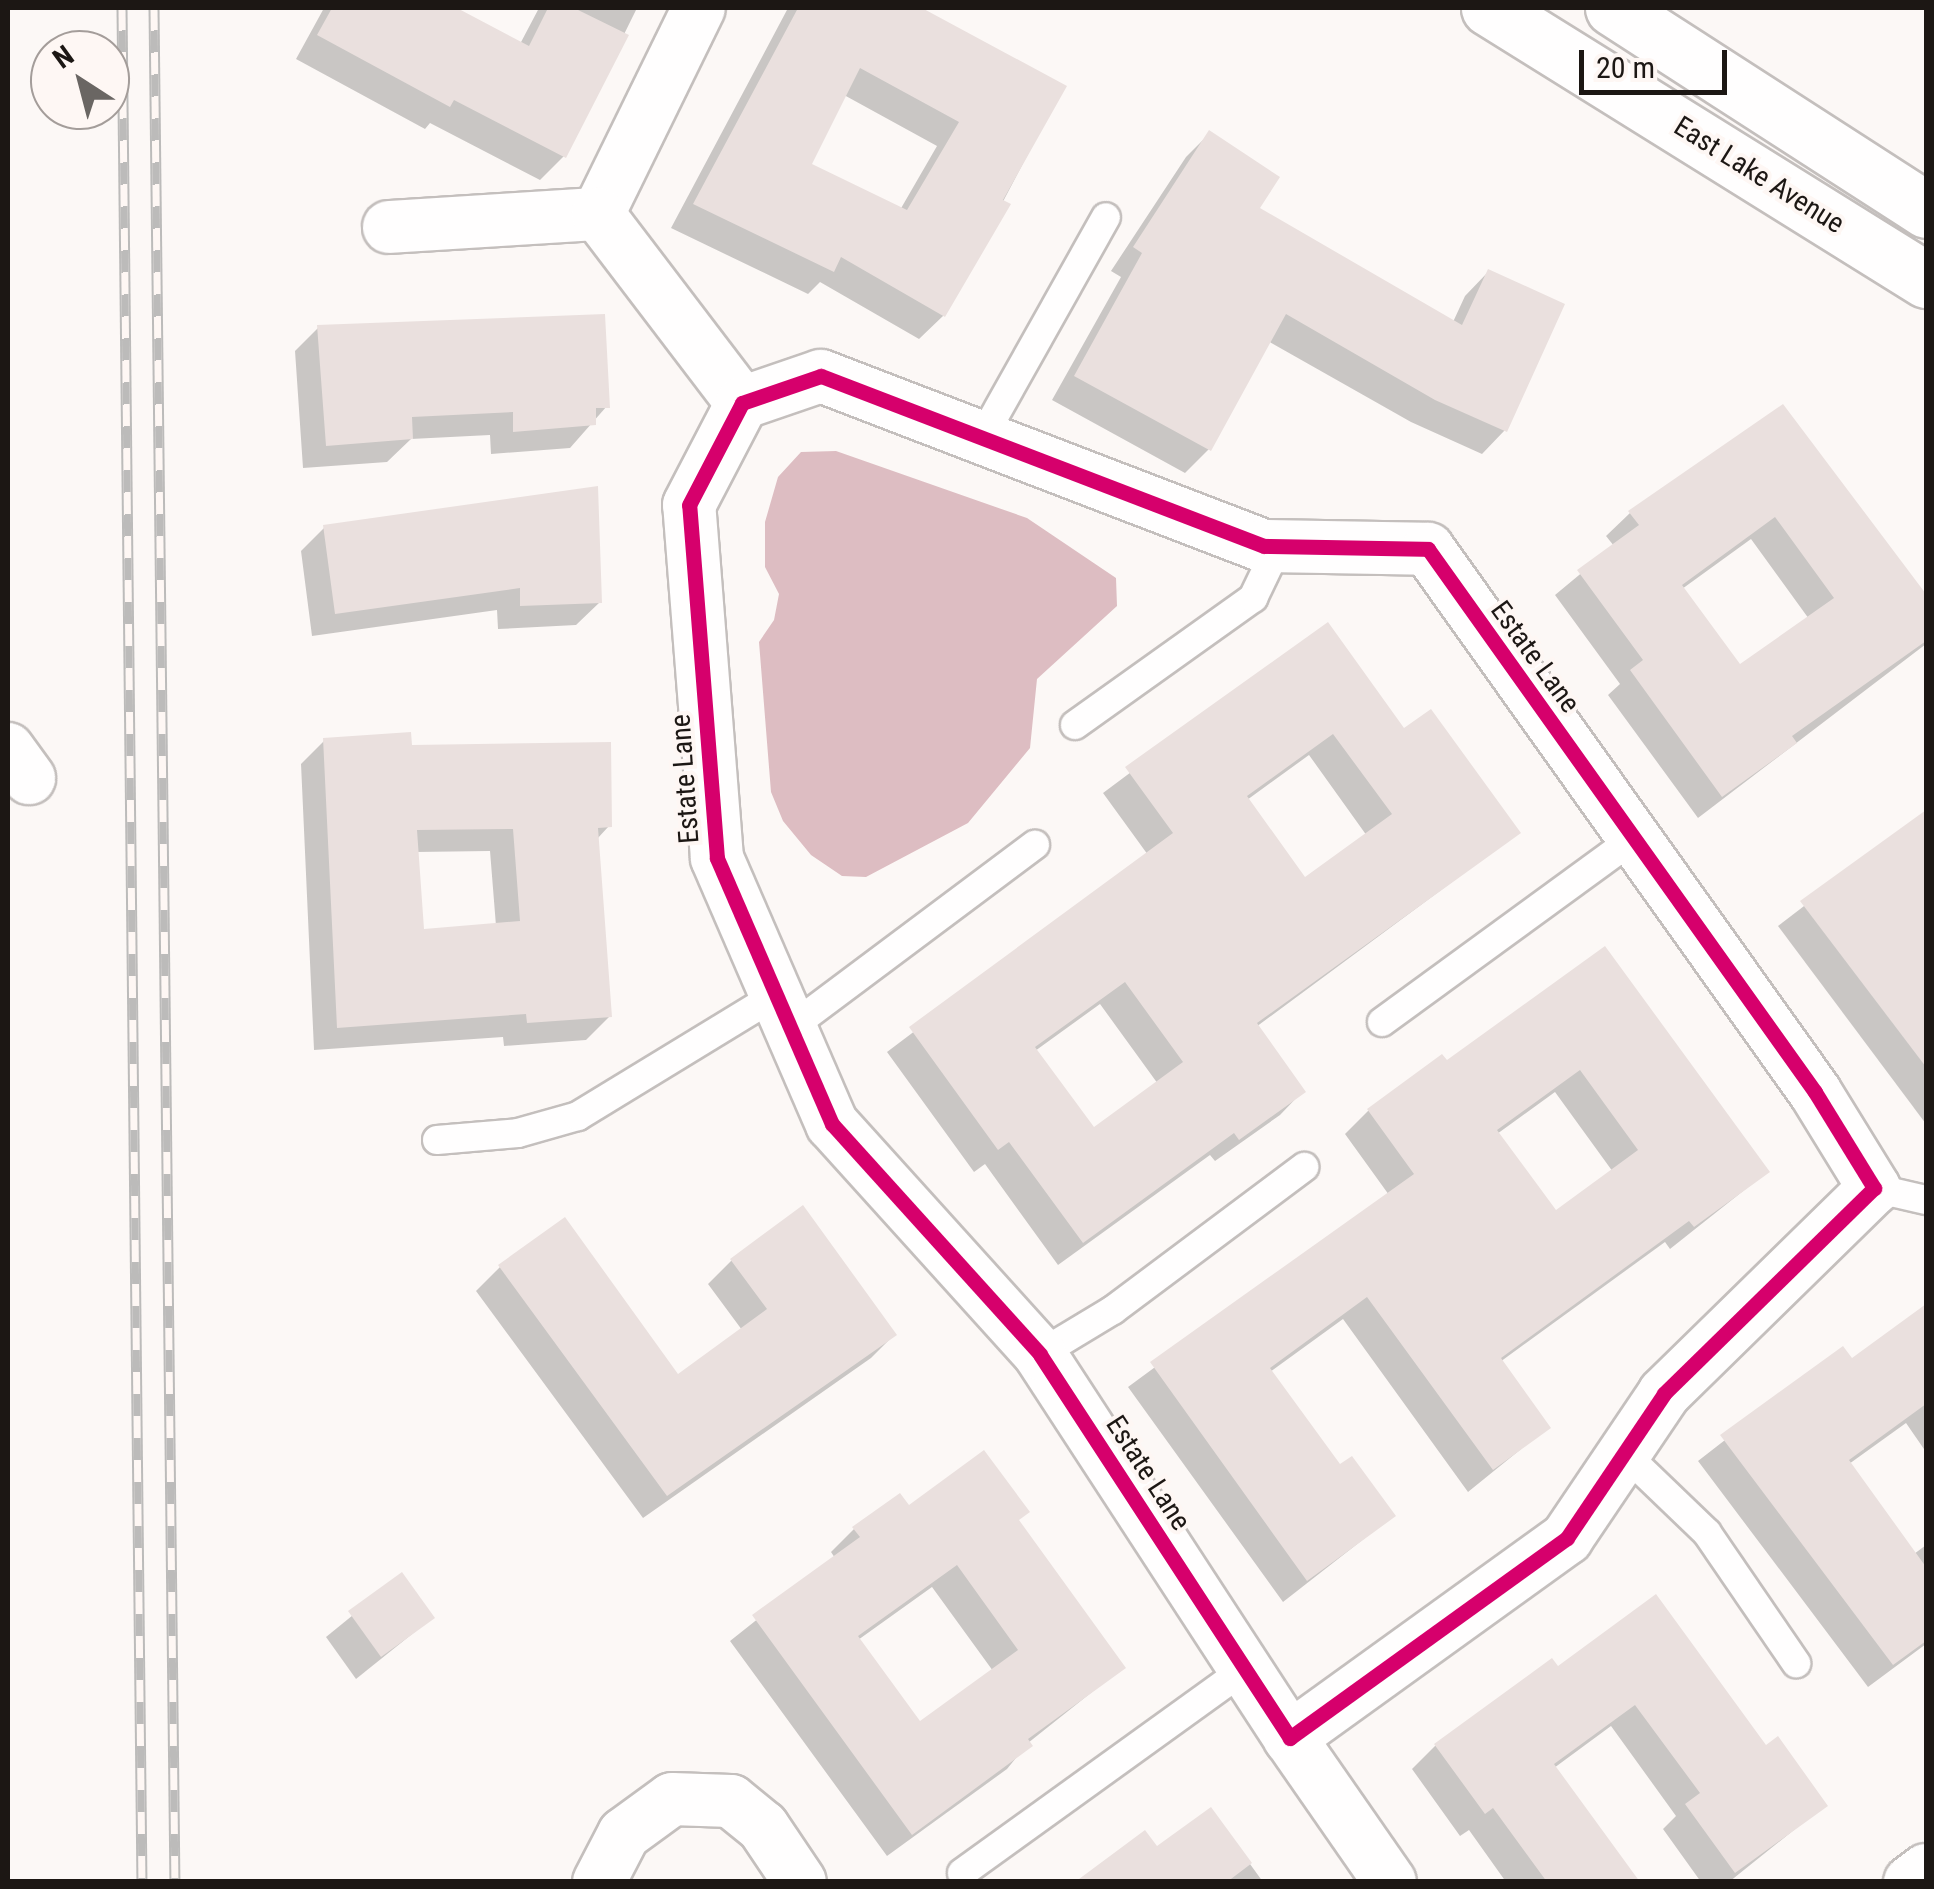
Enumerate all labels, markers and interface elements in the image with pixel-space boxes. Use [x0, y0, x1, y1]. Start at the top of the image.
north arrow [30, 30, 130, 130]
scale bar [1584, 30, 1732, 92]
text: N [47, 39, 80, 75]
text: 20 m [1596, 50, 1655, 85]
street label: East Lake Avenue [1668, 109, 1850, 241]
street label: Estate Lane [1483, 595, 1587, 719]
street label: Estate Lane [664, 713, 706, 845]
street label: Estate Lane [1099, 1409, 1197, 1537]

